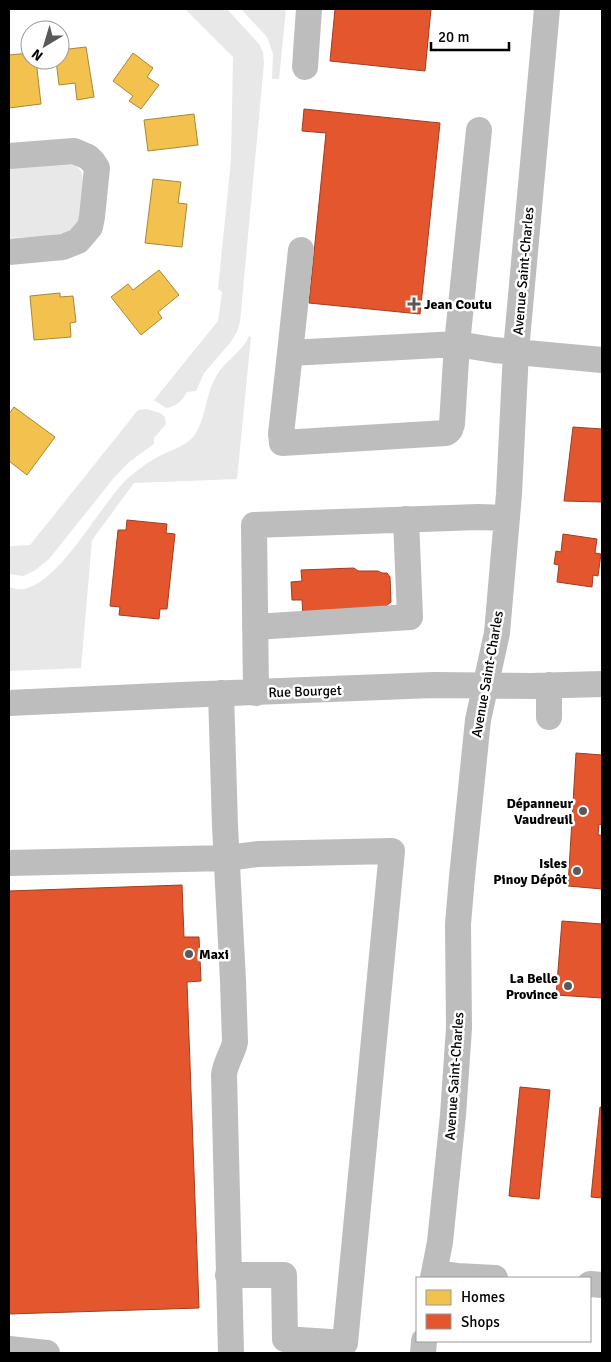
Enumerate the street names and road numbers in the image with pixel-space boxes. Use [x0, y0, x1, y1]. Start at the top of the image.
street label: Avenue Saint-Charles [509, 206, 538, 336]
street label: Avenue Saint-Charles [468, 609, 507, 739]
street label: Rue Bourget [268, 682, 342, 701]
street label: Avenue Saint-Charles [442, 1011, 467, 1141]

